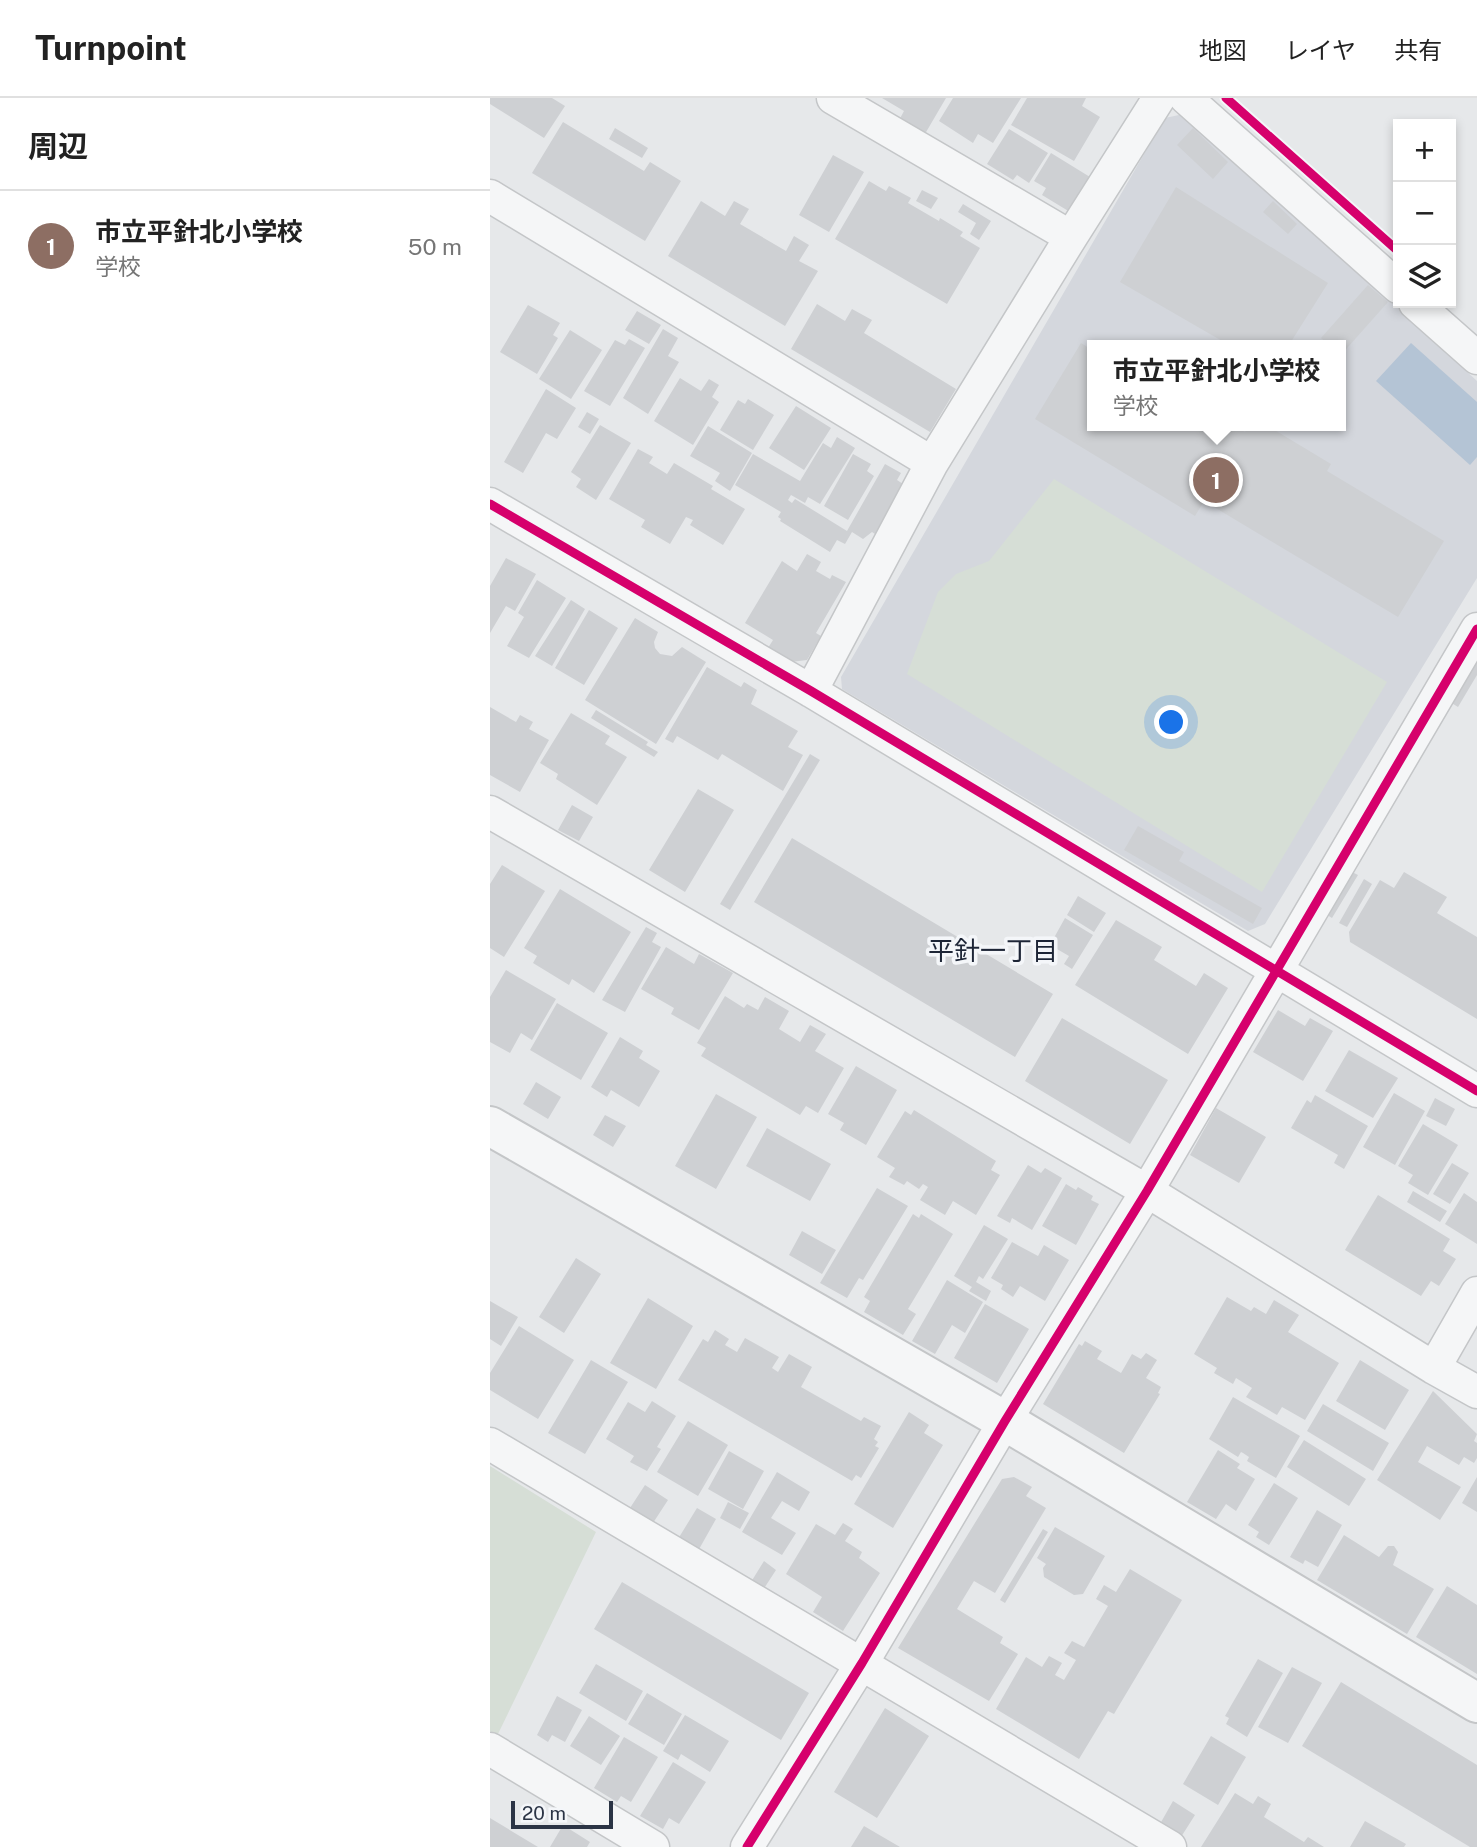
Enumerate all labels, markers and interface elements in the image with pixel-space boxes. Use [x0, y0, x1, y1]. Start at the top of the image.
text: Turnpoint [35, 29, 187, 67]
text: 地図 [1199, 36, 1247, 64]
text: レイヤ [1285, 36, 1356, 64]
text: 共有 [1394, 36, 1442, 64]
map controls [1393, 119, 1456, 308]
button: + [1393, 119, 1456, 182]
text: 周辺 [28, 128, 88, 164]
button: − [1393, 182, 1456, 245]
text: 市立平針北小学校 [95, 216, 303, 247]
text: 1 [46, 233, 56, 260]
text: 50 m [408, 233, 462, 260]
button: layers [1393, 245, 1456, 308]
text: 学校 [95, 253, 141, 280]
popup [1087, 340, 1346, 431]
text: 市立平針北小学校 [1112, 355, 1321, 386]
text: 学校 [1112, 392, 1158, 419]
pin: 1 [1193, 454, 1239, 506]
your location [1154, 705, 1188, 739]
district label: 平針一丁目 [928, 935, 1058, 966]
scale bar [511, 1798, 612, 1830]
text: 20 m [522, 1802, 566, 1824]

